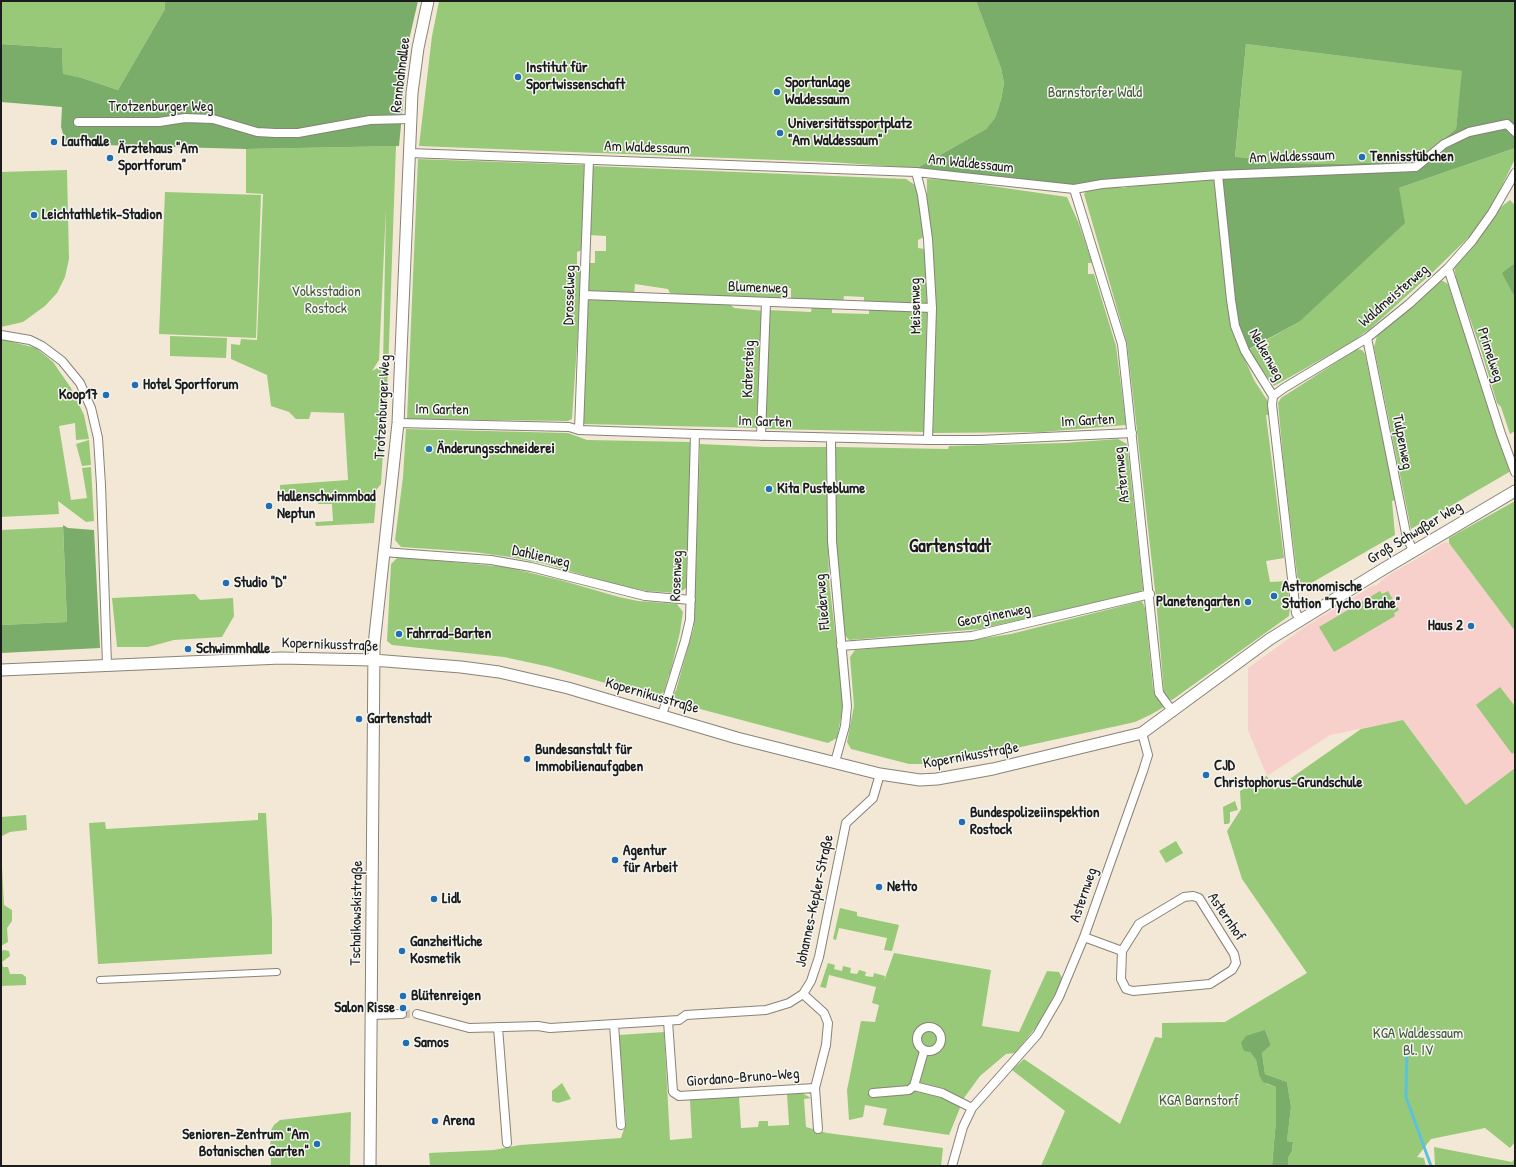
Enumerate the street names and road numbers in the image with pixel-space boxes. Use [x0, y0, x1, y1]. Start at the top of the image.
street label: Rennbahnallee [387, 36, 415, 114]
street label: Trotzenburger Weg [109, 98, 213, 116]
street label: Am Waldessaum [604, 138, 690, 158]
street label: Am Waldessaum [1249, 147, 1335, 167]
street label: Am Waldessaum [928, 151, 1014, 177]
street label: Waldmeisterweg [1355, 261, 1433, 331]
street label: Drosselweg [560, 265, 580, 325]
street label: Blumenweg [728, 278, 788, 298]
street label: Meisenweg [907, 278, 925, 334]
street label: Nelkenweg [1244, 326, 1288, 384]
street label: Primelweg [1473, 326, 1507, 384]
street label: Katersteig [739, 340, 759, 398]
street label: Trotzenburger Weg [371, 354, 395, 460]
street label: Im Garten [415, 401, 469, 419]
street label: Im Garten [1061, 411, 1115, 431]
street label: Im Garten [738, 412, 792, 432]
street label: Tulpenweg [1388, 413, 1416, 471]
street label: Asternweg [1110, 446, 1134, 504]
street label: Groß Schwaßer Weg [1364, 498, 1466, 568]
street label: Dahlienweg [510, 542, 572, 572]
street label: Rosenweg [667, 550, 687, 602]
street label: Fliederweg [812, 573, 834, 631]
street label: Georginenweg [956, 600, 1032, 632]
street label: Kopernikusstraße [281, 634, 379, 656]
street label: Kopernikusstraße [603, 674, 701, 718]
street label: Kopernikusstraße [922, 739, 1020, 773]
street label: Johannes-Kepler-Straße [792, 833, 838, 969]
street label: Tschaikowskistraße [347, 860, 367, 966]
street label: Asternweg [1066, 865, 1102, 925]
street label: Asternhof [1203, 889, 1249, 945]
street label: Giordano-Bruno-Weg [686, 1065, 800, 1091]

